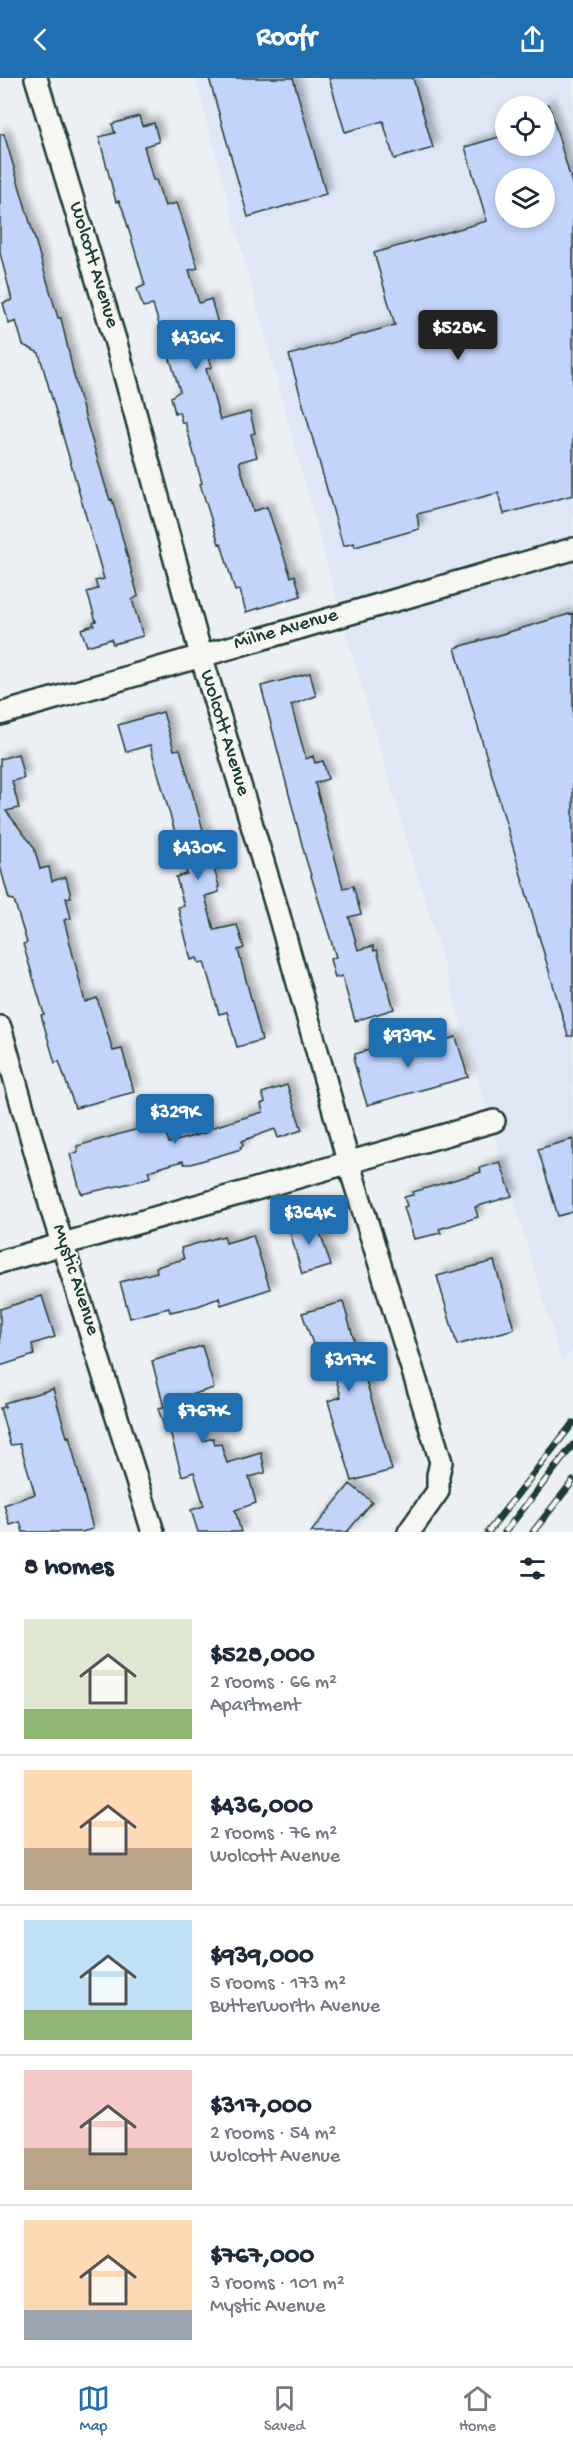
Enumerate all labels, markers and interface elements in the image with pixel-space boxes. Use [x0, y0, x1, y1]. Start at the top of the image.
icon: back [24, 23, 57, 56]
text: Roofr [257, 23, 317, 55]
icon: share [516, 23, 549, 56]
map controls [495, 96, 555, 228]
button: locate [495, 96, 555, 156]
button: layers [495, 168, 555, 228]
street label: Wolcott Avenue [63, 199, 123, 331]
pin: $528K [416, 310, 500, 361]
text: $528K [432, 318, 484, 341]
pin: $436K [154, 320, 238, 371]
text: $436K [171, 328, 221, 351]
street label: Milne Avenue [231, 604, 341, 656]
street label: Wolcott Avenue [194, 667, 254, 799]
pin: $430K [156, 830, 240, 881]
text: $430K [172, 838, 224, 861]
pin: $939K [366, 1018, 450, 1069]
text: $939K [383, 1026, 433, 1049]
pin: $329K [133, 1094, 217, 1145]
text: $329K [150, 1102, 200, 1125]
pin: $364K [267, 1195, 351, 1246]
text: $364K [284, 1203, 334, 1226]
street label: Mystic Avenue [46, 1222, 104, 1339]
pin: $317K [307, 1342, 391, 1393]
text: $317K [325, 1350, 373, 1373]
pin: $767K [161, 1393, 245, 1444]
text: $767K [178, 1401, 228, 1424]
icon: filters [516, 1552, 549, 1585]
text: 8 homes [24, 1553, 113, 1584]
text: $528,000 [210, 1641, 315, 1672]
icon: home [72, 1643, 144, 1715]
text: 2 rooms · 66 m² [210, 1672, 337, 1695]
text: Apartment [210, 1695, 300, 1718]
text: $436,000 [210, 1792, 313, 1823]
icon: home [72, 1794, 144, 1866]
text: 2 rooms · 76 m² [210, 1823, 337, 1846]
text: Wolcott Avenue [210, 1846, 340, 1869]
text: $939,000 [210, 1942, 314, 1973]
icon: home [72, 1944, 144, 2016]
text: 5 rooms · 173 m² [210, 1973, 346, 1996]
text: Butterworth Avenue [210, 1996, 380, 2019]
text: $317,000 [210, 2092, 312, 2123]
icon: home [72, 2094, 144, 2166]
text: 2 rooms · 54 m² [210, 2123, 337, 2146]
text: Wolcott Avenue [210, 2146, 340, 2169]
text: $767,000 [210, 2242, 314, 2273]
icon: home [72, 2244, 144, 2316]
text: 3 rooms · 101 m² [210, 2273, 345, 2296]
text: Mystic Avenue [210, 2296, 325, 2319]
tab: Map [77, 2382, 110, 2437]
tab: Saved [264, 2382, 305, 2437]
tab: Home [459, 2382, 496, 2437]

